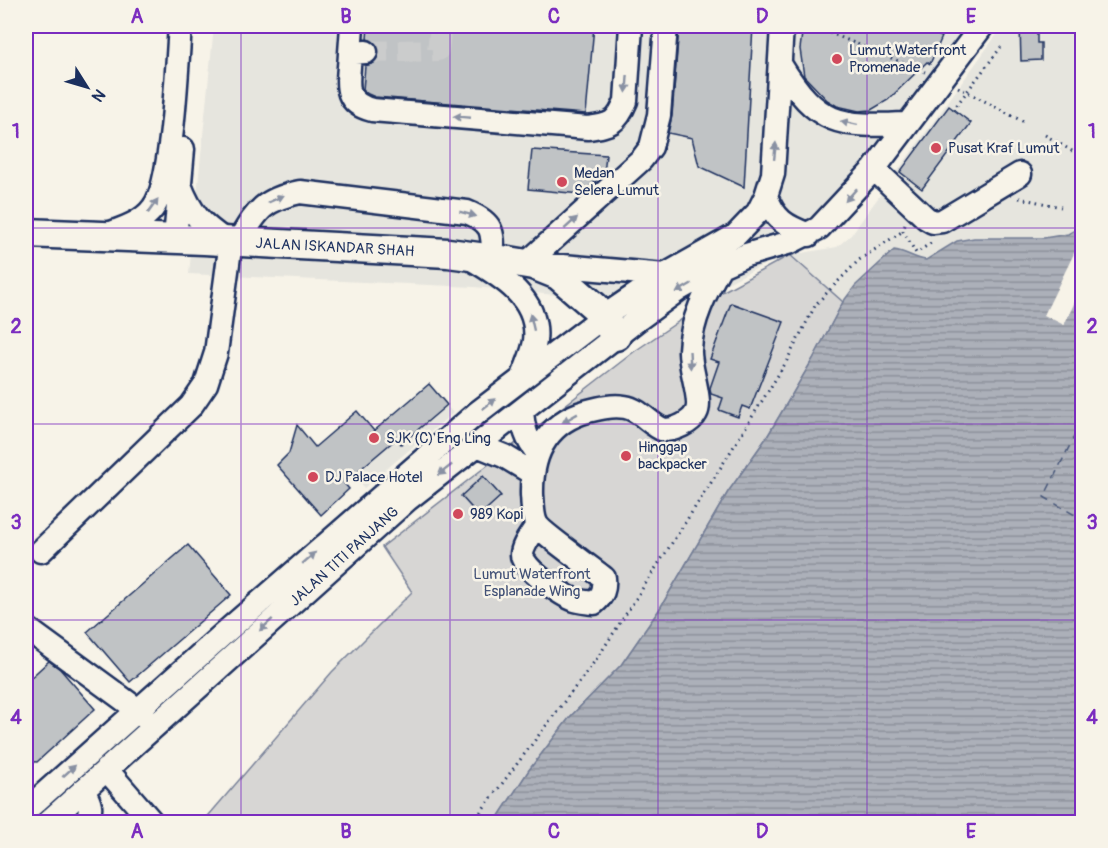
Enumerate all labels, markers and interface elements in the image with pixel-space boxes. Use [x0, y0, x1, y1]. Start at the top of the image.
text: A [131, 4, 144, 29]
text: B [340, 4, 352, 29]
text: C [548, 4, 560, 29]
text: D [756, 4, 769, 29]
text: E [966, 4, 977, 29]
place label: Lumut Waterfront Promenade [849, 41, 967, 77]
marker: Lumut Waterfront Promenade [830, 52, 844, 66]
north arrow [57, 57, 117, 117]
one-way arrow [623, 74, 632, 93]
text: N [87, 85, 109, 106]
one-way arrow [452, 112, 471, 122]
one-way arrow [839, 118, 858, 127]
text: 1 [12, 119, 20, 144]
text: 1 [1088, 119, 1096, 144]
place label: Pusat Kraf Lumut [948, 139, 1060, 158]
marker: Pusat Kraf Lumut [929, 141, 943, 155]
one-way arrow [770, 142, 780, 161]
place label: Medan Selera Lumut [574, 164, 660, 200]
marker: Medan Selera Lumut [555, 175, 569, 189]
one-way arrow [845, 187, 858, 202]
one-way arrow [268, 195, 285, 204]
one-way arrow [147, 198, 159, 214]
one-way arrow [459, 209, 477, 219]
one-way arrow [564, 216, 579, 230]
street label: JALAN ISKANDAR SHAH [255, 234, 415, 261]
one-way arrow [675, 283, 692, 293]
one-way arrow [527, 313, 537, 331]
text: 2 [10, 314, 22, 339]
text: 2 [1086, 314, 1098, 339]
one-way arrow [686, 351, 695, 370]
one-way arrow [481, 397, 497, 410]
one-way arrow [562, 413, 579, 423]
place label: SJK (C) Eng Ling [386, 429, 491, 448]
marker: SJK (C) Eng Ling [367, 431, 381, 445]
place label: Hinggap backpacker [638, 438, 708, 474]
marker: Hinggap backpacker [619, 449, 633, 463]
one-way arrow [437, 463, 453, 476]
place label: DJ Palace Hotel [325, 468, 423, 487]
marker: DJ Palace Hotel [306, 470, 320, 484]
street label: JALAN TITI PANJANG [286, 502, 403, 610]
place label: 989 Kopi [470, 505, 524, 524]
marker: 989 Kopi [451, 507, 465, 521]
text: 3 [10, 510, 22, 535]
text: 3 [1086, 510, 1098, 535]
one-way arrow [301, 552, 316, 565]
park label: Lumut Waterfront Esplanade Wing [473, 565, 592, 601]
one-way arrow [259, 618, 274, 631]
text: 4 [10, 705, 22, 730]
text: 4 [1086, 705, 1098, 730]
one-way arrow [61, 765, 76, 778]
text: A [131, 819, 144, 844]
text: B [340, 819, 352, 844]
text: C [548, 819, 560, 844]
text: D [756, 819, 769, 844]
text: E [966, 819, 977, 844]

